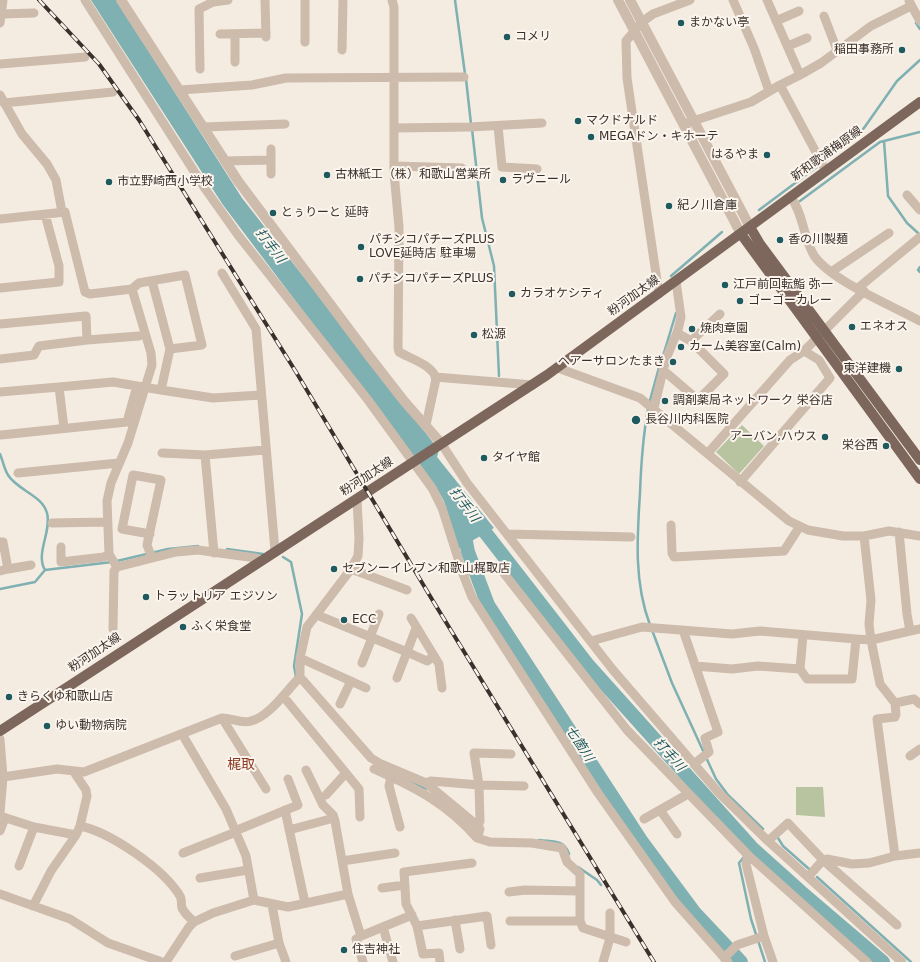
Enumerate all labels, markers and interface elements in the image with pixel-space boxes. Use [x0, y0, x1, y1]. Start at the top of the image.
place label: まかない亭 [689, 16, 749, 30]
marker: まかない亭 [676, 18, 686, 28]
place label: コメリ [515, 30, 551, 44]
marker: コメリ [502, 32, 512, 42]
place label: 稲田事務所 [834, 43, 894, 57]
marker: 稲田事務所 [897, 45, 907, 55]
place label: マクドナルド [586, 114, 658, 128]
marker: マクドナルド [573, 116, 583, 126]
street label: 新和歌浦梅原線 [789, 123, 865, 185]
place label: MEGAドン・キホーテ [599, 130, 718, 144]
marker: MEGAドン・キホーテ [586, 132, 596, 142]
place label: はるやま [711, 148, 759, 162]
marker: はるやま [762, 150, 772, 160]
place label: 古林紙工（株）和歌山営業所 [335, 168, 491, 182]
marker: 古林紙工（株）和歌山営業所 [322, 170, 332, 180]
place label: ラヴニール [511, 173, 571, 187]
place label: 市立野崎西小学校 [117, 175, 213, 189]
marker: ラヴニール [498, 175, 508, 185]
marker: 市立野崎西小学校 [104, 177, 114, 187]
place label: 紀ノ川倉庫 [677, 199, 737, 213]
marker: 紀ノ川倉庫 [664, 201, 674, 211]
place label: とぅりーと 延時 [281, 206, 369, 220]
marker: とぅりーと 延時 [268, 208, 278, 218]
water label: 打手川 [252, 226, 288, 266]
place label: パチンコパチーズPLUS LOVE延時店 駐車場 [369, 233, 495, 261]
place label: 香の川製麺 [788, 233, 848, 247]
marker: 香の川製麺 [775, 235, 785, 245]
marker: パチンコパチーズPLUS LOVE延時店 駐車場 [356, 242, 366, 252]
place label: パチンコパチーズPLUS [368, 272, 494, 286]
street label: 粉河加太線 [605, 273, 663, 319]
marker: パチンコパチーズPLUS [355, 274, 365, 284]
place label: 江戸前回転鮨 弥一 [733, 278, 833, 292]
marker: 江戸前回転鮨 弥一 [720, 280, 730, 290]
place label: カラオケシティ [520, 287, 604, 301]
marker: カラオケシティ [507, 289, 517, 299]
place label: ゴーゴーカレー [748, 294, 832, 308]
marker: ゴーゴーカレー [735, 296, 745, 306]
place label: エネオス [860, 320, 908, 334]
place label: 焼肉章園 [700, 322, 748, 336]
marker: エネオス [847, 322, 857, 332]
marker: 焼肉章園 [687, 324, 697, 334]
place label: 松源 [482, 328, 506, 342]
marker: 松源 [469, 330, 479, 340]
place label: カーム美容室(Calm) [689, 340, 801, 354]
marker: カーム美容室(Calm) [676, 342, 686, 352]
place label: ヘアーサロンたまき [558, 355, 665, 369]
marker: ヘアーサロンたまき [668, 357, 678, 367]
place label: 東洋建機 [843, 362, 891, 376]
marker: 東洋建機 [894, 364, 904, 374]
place label: 調剤薬局ネットワーク 栄谷店 [673, 394, 833, 408]
marker: 調剤薬局ネットワーク 栄谷店 [660, 396, 670, 406]
place label: 長谷川内科医院 [645, 413, 729, 427]
marker: 長谷川内科医院 [630, 414, 642, 426]
place label: アーバン,ハウス [730, 430, 817, 444]
marker: アーバン,ハウス [820, 432, 830, 442]
place label: 栄谷西 [842, 439, 878, 453]
marker: 栄谷西 [881, 441, 891, 451]
place label: タイヤ館 [492, 451, 540, 465]
marker: タイヤ館 [479, 453, 489, 463]
street label: 粉河加太線 [338, 455, 396, 499]
water label: 打手川 [446, 485, 482, 525]
place label: セブンーイレブン和歌山梶取店 [342, 562, 510, 576]
marker: セブンーイレブン和歌山梶取店 [329, 564, 339, 574]
place label: トラットリア エジソン [154, 590, 278, 604]
marker: トラットリア エジソン [141, 592, 151, 602]
place label: ECC [352, 613, 376, 627]
marker: ECC [339, 615, 349, 625]
place label: ふく栄食堂 [191, 620, 251, 634]
marker: ふく栄食堂 [178, 622, 188, 632]
street label: 粉河加太線 [66, 630, 124, 676]
place label: きらくゆ和歌山店 [17, 690, 113, 704]
marker: きらくゆ和歌山店 [4, 692, 14, 702]
place label: ゆい動物病院 [55, 719, 127, 733]
marker: ゆい動物病院 [42, 721, 52, 731]
water label: 七箇川 [562, 723, 596, 765]
water label: 打手川 [650, 735, 688, 775]
district label: 梶取 [227, 757, 255, 773]
place label: 住吉神社 [352, 943, 400, 957]
marker: 住吉神社 [339, 945, 349, 955]

